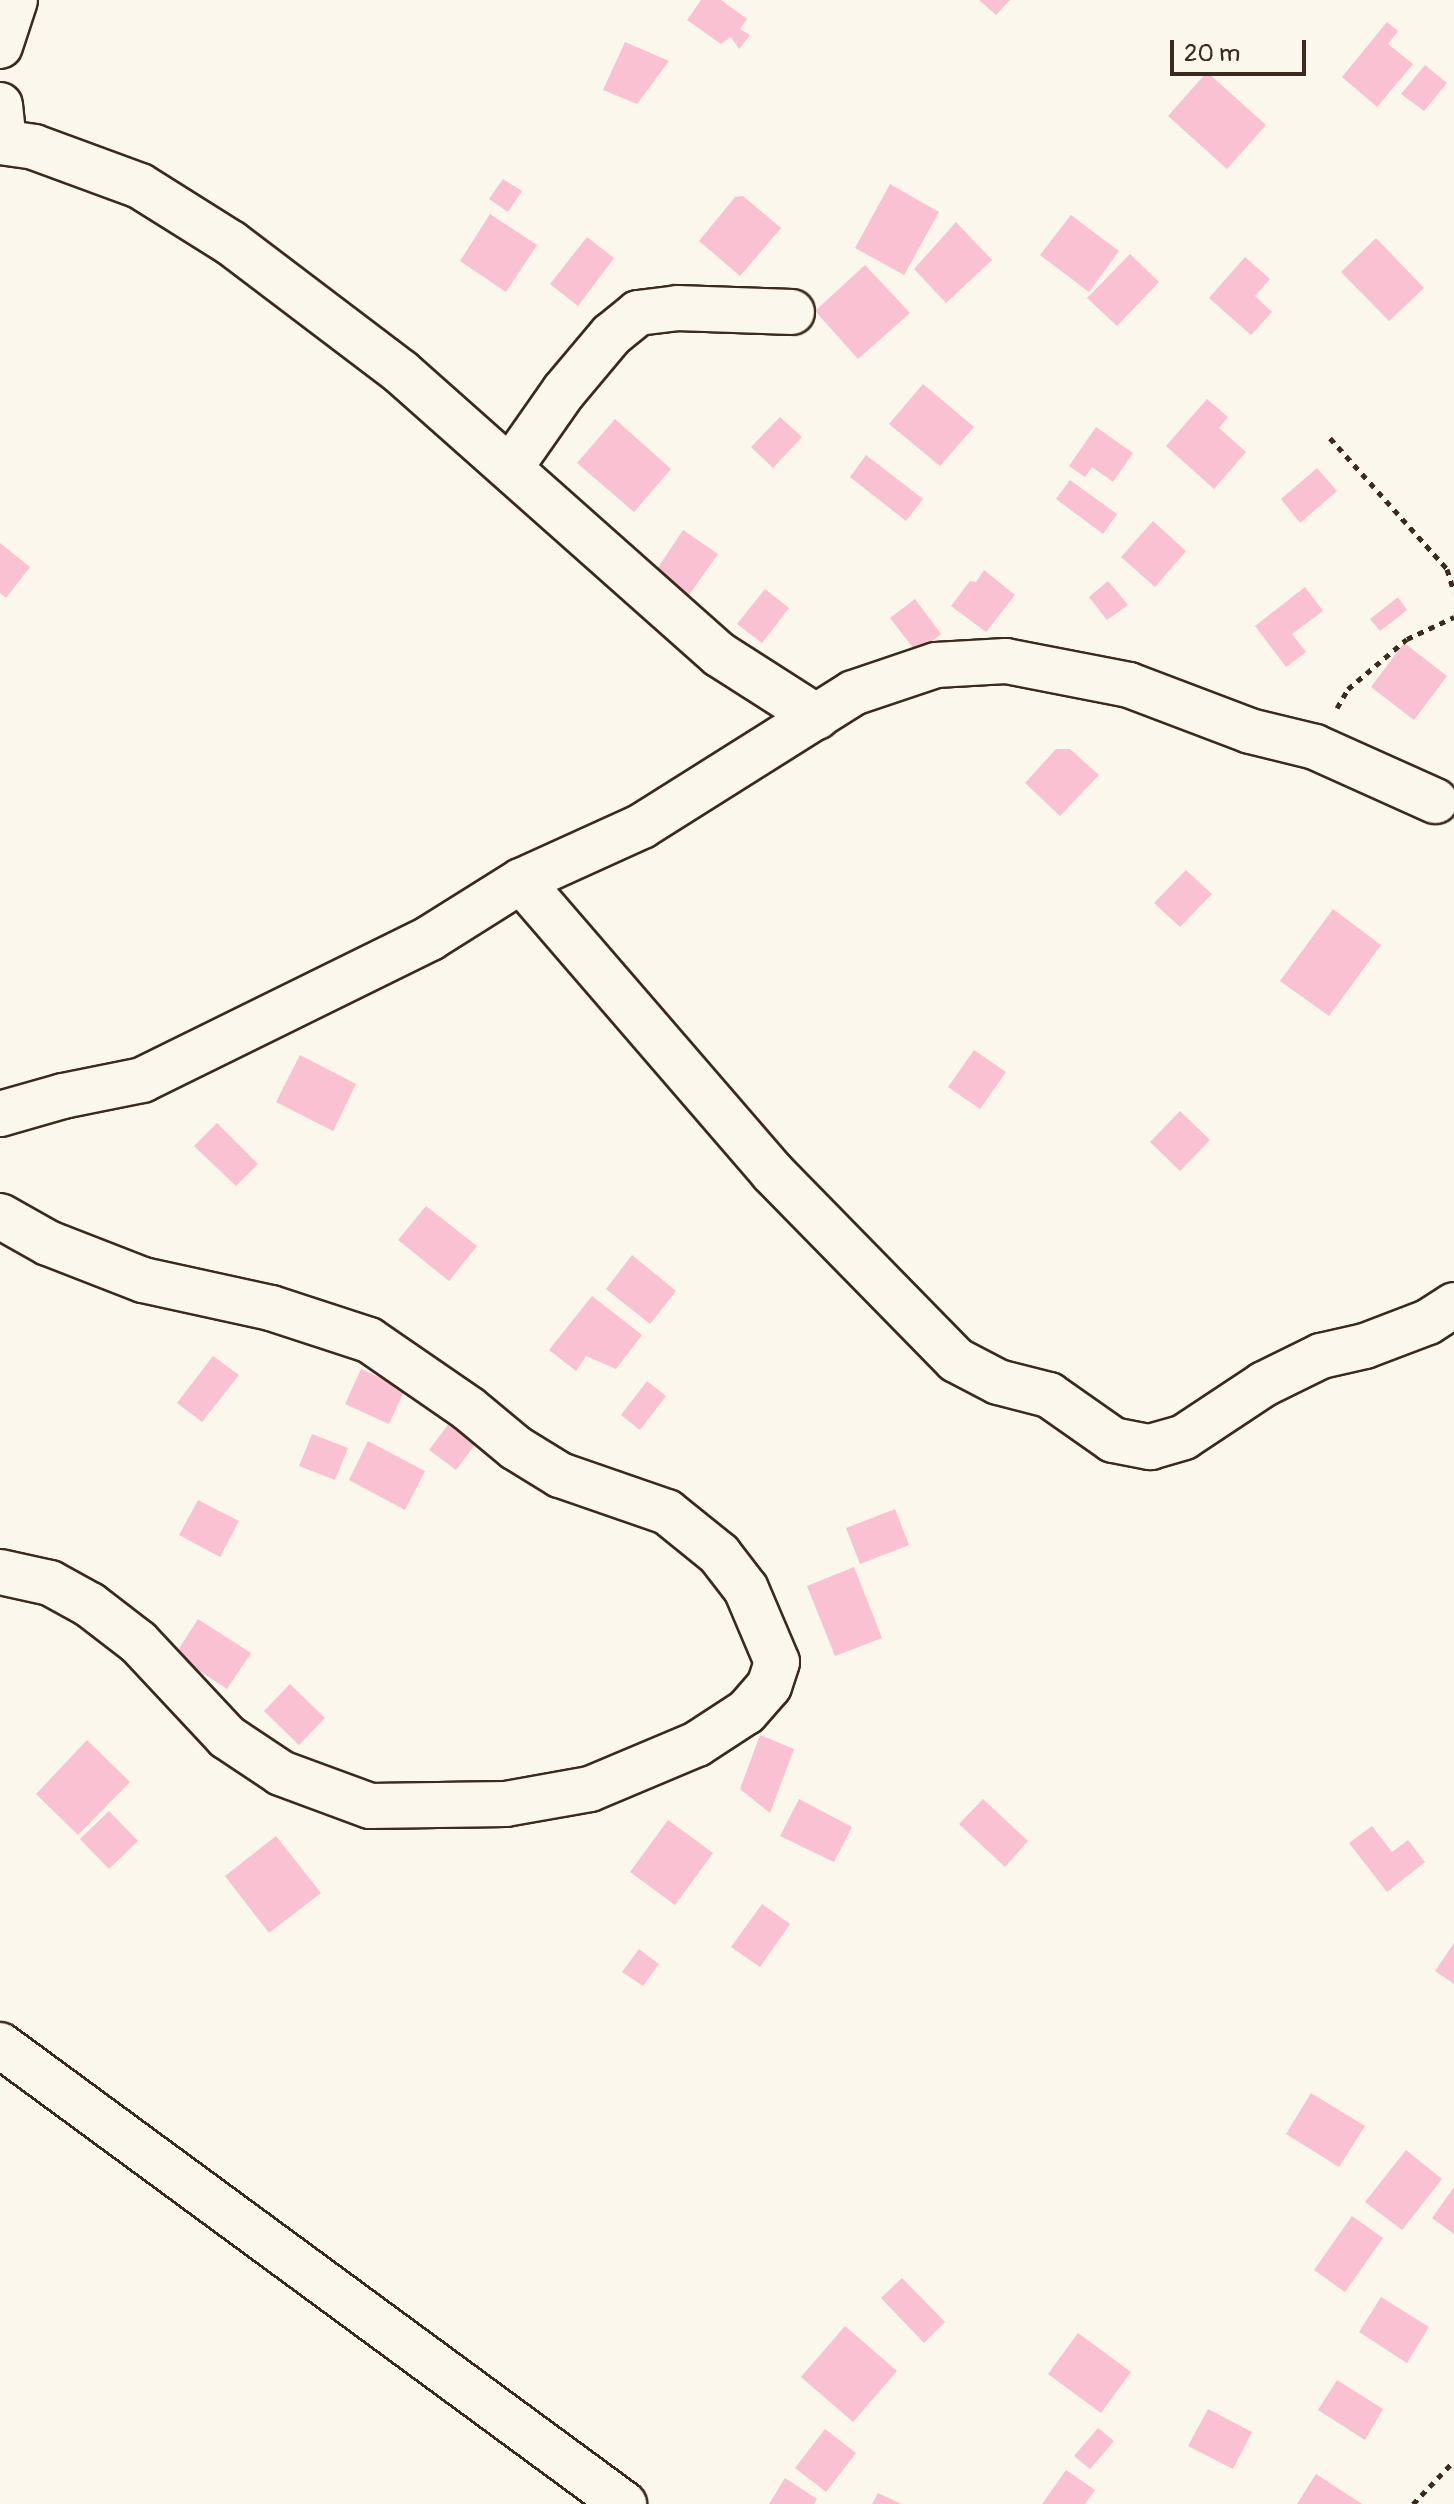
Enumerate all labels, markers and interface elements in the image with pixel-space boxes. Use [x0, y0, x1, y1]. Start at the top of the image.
scale bar [1174, 24, 1310, 74]
text: 20 m [1184, 39, 1240, 68]

